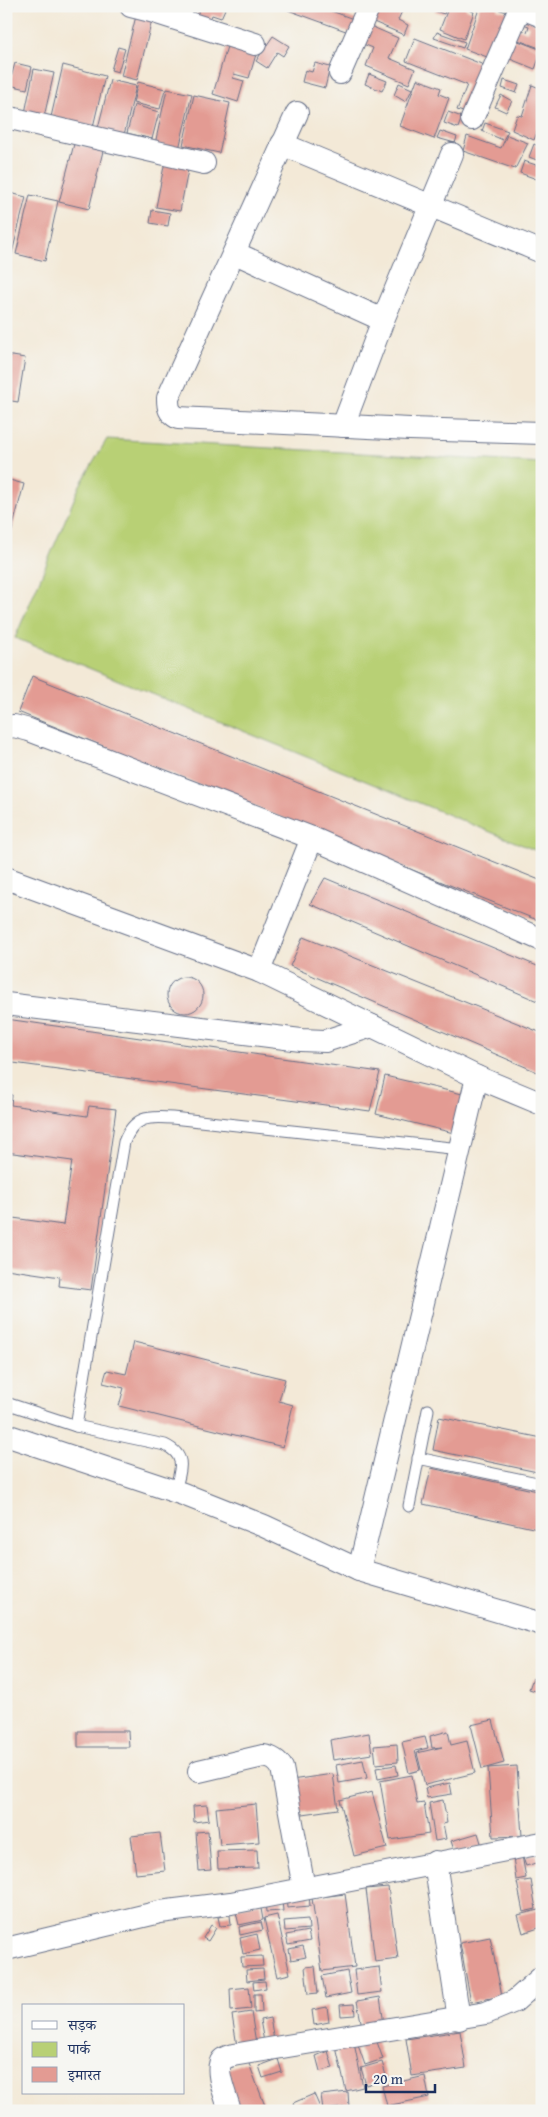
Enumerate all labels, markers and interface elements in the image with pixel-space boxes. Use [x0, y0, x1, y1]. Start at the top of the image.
legend [22, 2004, 185, 2094]
text: सड़क [67, 2014, 97, 2035]
text: पार्क [67, 2038, 91, 2059]
scale bar [366, 2062, 434, 2094]
text: इमारत [67, 2064, 102, 2085]
text: 20 m [373, 2068, 404, 2089]

